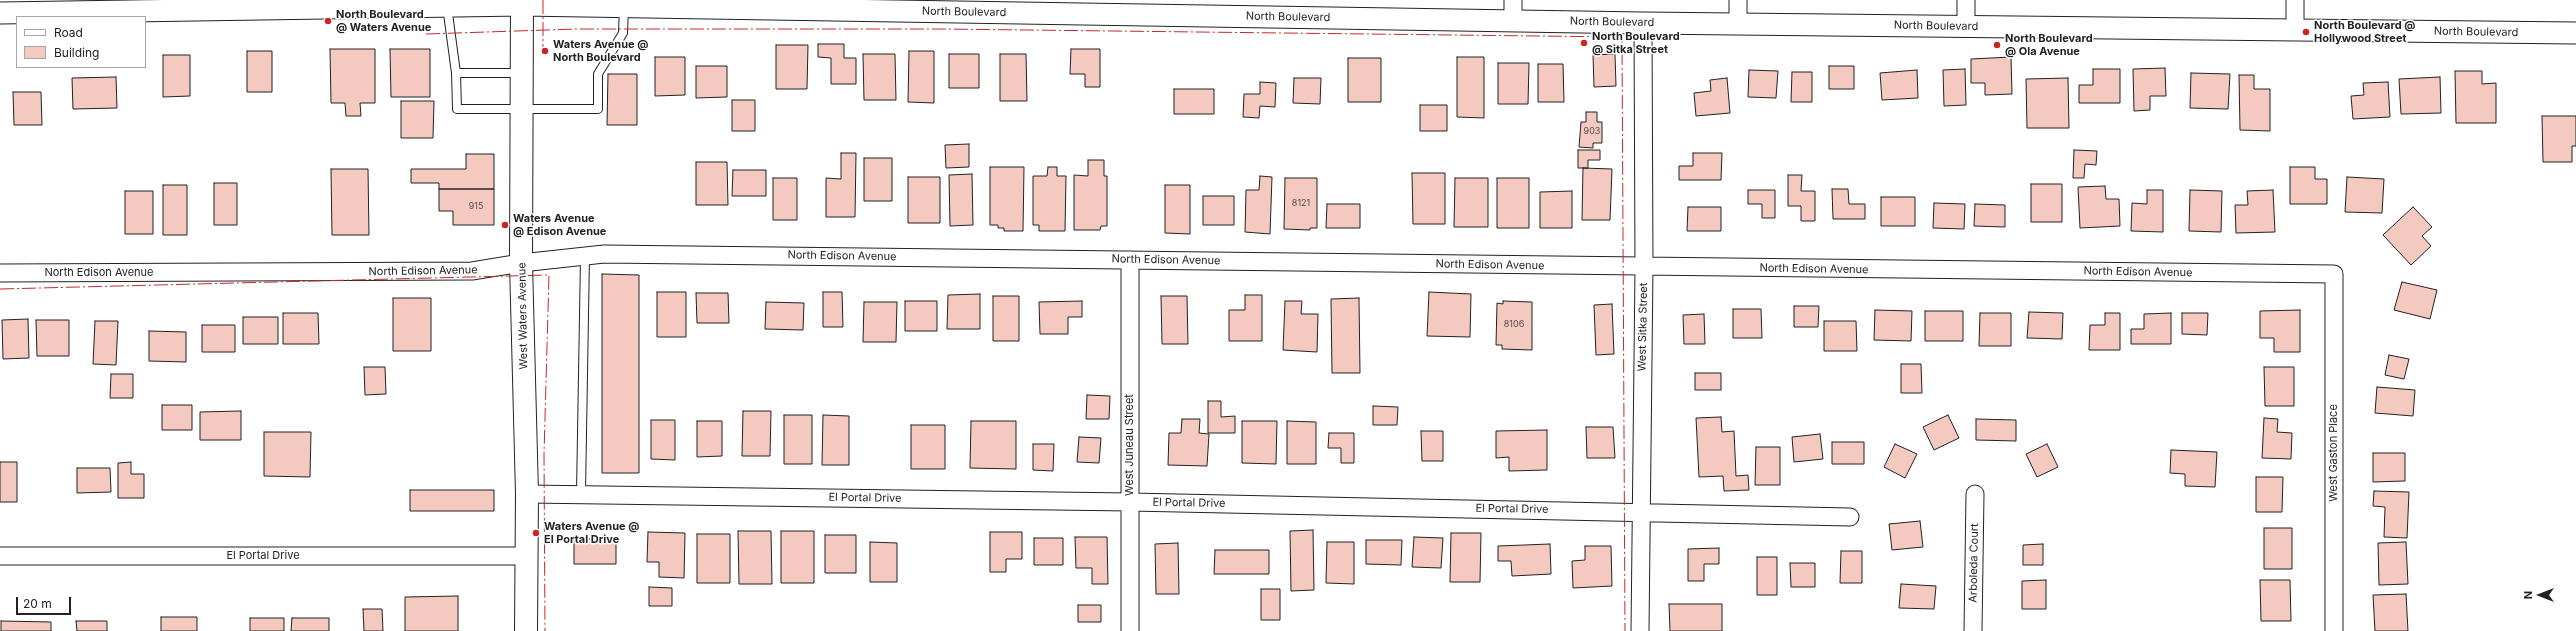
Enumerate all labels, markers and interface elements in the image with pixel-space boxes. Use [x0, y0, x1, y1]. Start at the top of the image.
street label: North Boulevard [922, 5, 1006, 19]
place label: North Boulevard @ Waters Avenue [336, 8, 431, 34]
street label: North Boulevard [1246, 10, 1330, 24]
street label: North Boulevard [1570, 15, 1654, 29]
legend [16, 16, 146, 68]
marker: North Boulevard @ Waters Avenue [323, 16, 333, 26]
street label: North Boulevard [1894, 19, 1978, 33]
place label: North Boulevard @ Hollywood Street [2314, 19, 2415, 45]
text: Road [54, 25, 83, 40]
street label: North Boulevard [2434, 25, 2518, 39]
marker: North Boulevard @ Hollywood Street [2301, 27, 2311, 37]
place label: North Boulevard @ Sitka Street [1592, 30, 1680, 56]
place label: North Boulevard @ Ola Avenue [2005, 32, 2093, 58]
place label: Waters Avenue @ North Boulevard [553, 38, 648, 64]
marker: North Boulevard @ Sitka Street [1579, 38, 1589, 48]
marker: North Boulevard @ Ola Avenue [1992, 40, 2002, 50]
text: Building [54, 45, 99, 60]
marker: Waters Avenue @ North Boulevard [540, 46, 550, 56]
house number: 903 [1584, 126, 1600, 136]
house number: 8121 [1292, 198, 1310, 208]
house number: 915 [469, 201, 483, 211]
place label: Waters Avenue @ Edison Avenue [513, 212, 606, 238]
marker: Waters Avenue @ Edison Avenue [500, 220, 510, 230]
street label: North Edison Avenue [787, 248, 897, 264]
street label: North Edison Avenue [1111, 252, 1221, 268]
street label: North Edison Avenue [1435, 257, 1545, 273]
street label: North Edison Avenue [1759, 261, 1869, 277]
street label: West Waters Avenue [515, 262, 531, 370]
street label: North Edison Avenue [368, 263, 478, 279]
street label: North Edison Avenue [2083, 264, 2193, 280]
street label: North Edison Avenue [44, 266, 154, 280]
street label: West Sitka Street [1636, 282, 1650, 372]
house number: 8106 [1504, 319, 1524, 329]
street label: West Juneau Street [1123, 394, 1137, 496]
street label: West Gaston Place [2327, 404, 2341, 502]
street label: El Portal Drive [828, 491, 902, 505]
street label: El Portal Drive [1152, 496, 1226, 510]
street label: El Portal Drive [1475, 502, 1549, 516]
place label: Waters Avenue @ El Portal Drive [544, 520, 639, 546]
street label: Arboleda Court [1967, 523, 1981, 603]
marker: Waters Avenue @ El Portal Drive [531, 528, 541, 538]
street label: El Portal Drive [226, 549, 300, 563]
north arrow [2520, 575, 2560, 615]
scale bar [18, 589, 73, 615]
text: N [2521, 591, 2535, 599]
text: 20 m [23, 596, 52, 611]

